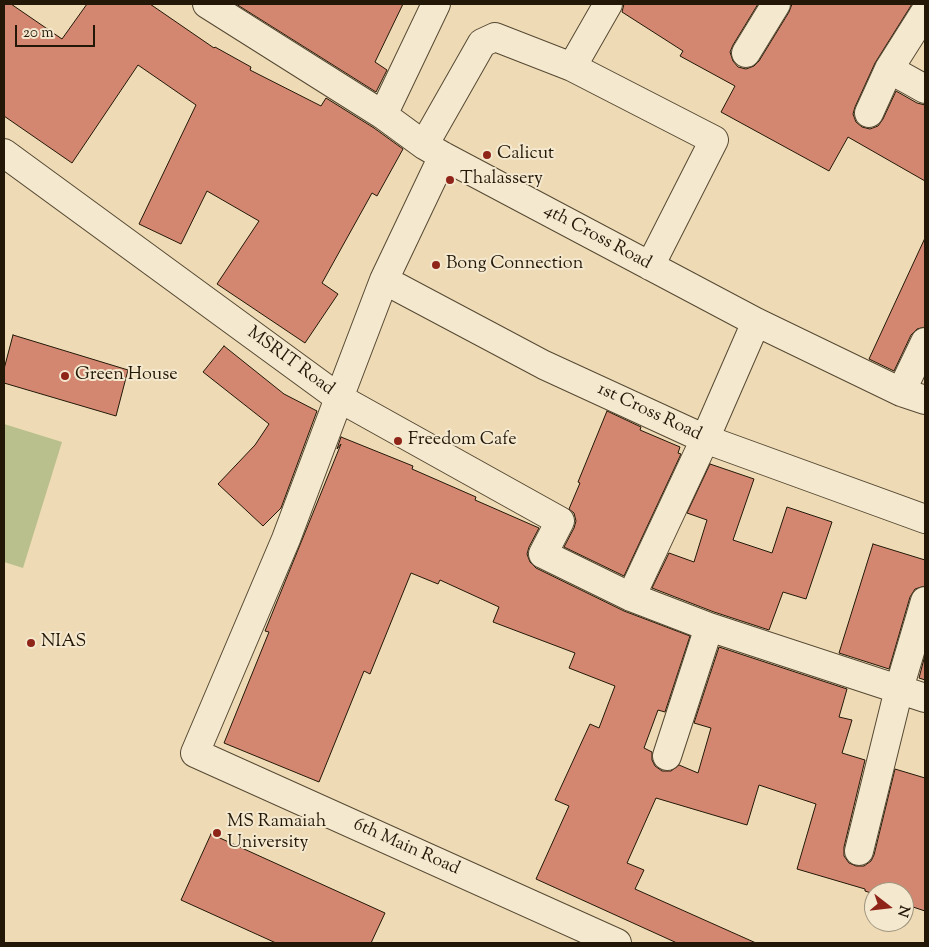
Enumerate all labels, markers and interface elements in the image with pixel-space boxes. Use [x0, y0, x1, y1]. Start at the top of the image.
scale bar [18, 15, 98, 47]
text: 20 m [23, 23, 54, 44]
place label: Calicut [497, 144, 554, 166]
marker: Calicut [481, 149, 493, 161]
place label: Thalassery [460, 169, 543, 191]
marker: Thalassery [444, 174, 456, 186]
street label: 4th Cross Road [539, 201, 655, 275]
place label: Bong Connection [446, 254, 583, 276]
marker: Bong Connection [430, 259, 442, 271]
street label: MSRIT Road [242, 323, 338, 401]
place label: Green House [75, 365, 178, 387]
marker: Green House [59, 370, 71, 382]
street label: 1st Cross Road [593, 379, 705, 447]
place label: Freedom Cafe [408, 430, 517, 452]
marker: Freedom Cafe [392, 435, 404, 447]
place label: NIAS [41, 632, 86, 654]
marker: NIAS [25, 637, 37, 649]
place label: MS Ramaiah University [227, 812, 326, 854]
street label: 6th Main Road [349, 815, 463, 881]
marker: MS Ramaiah University [211, 827, 223, 839]
north arrow [864, 882, 914, 932]
text: N [891, 903, 914, 919]

